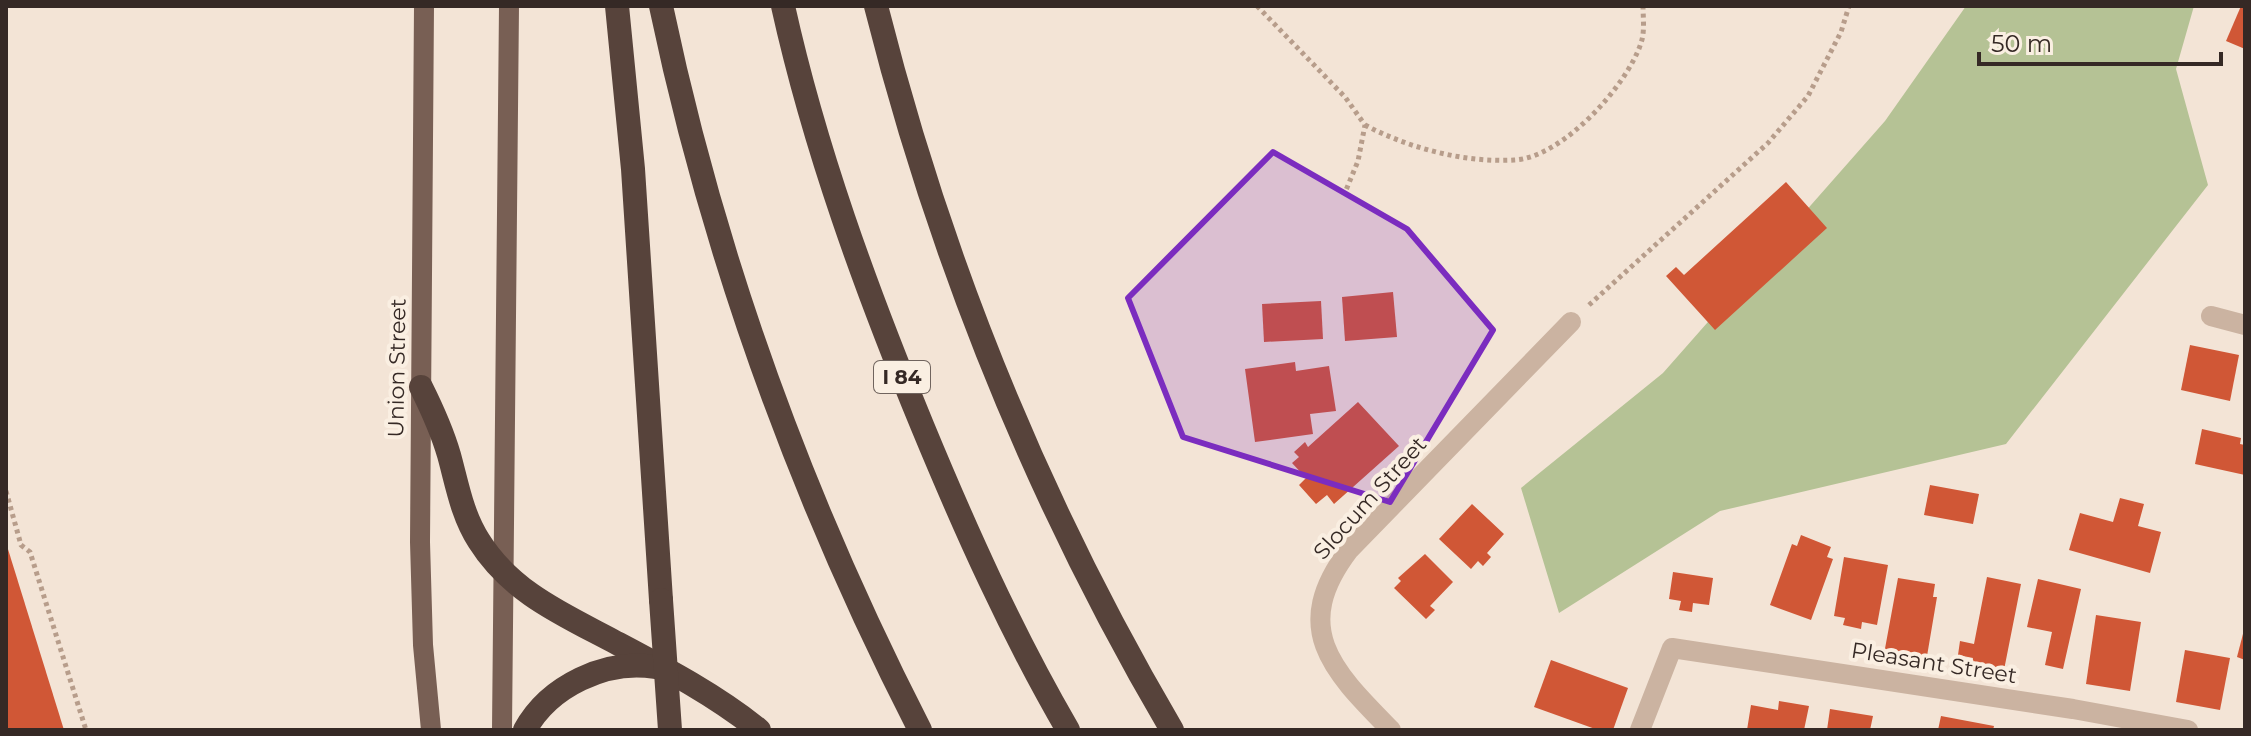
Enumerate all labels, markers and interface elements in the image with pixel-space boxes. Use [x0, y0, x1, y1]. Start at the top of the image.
scale bar [1979, 16, 2221, 66]
text: 50 m [1991, 29, 2052, 58]
street label: Union Street [382, 298, 412, 438]
road number: I 84 [874, 361, 930, 393]
street label: Slocum Street [1308, 431, 1432, 565]
street label: Pleasant Street [1849, 637, 2019, 689]

